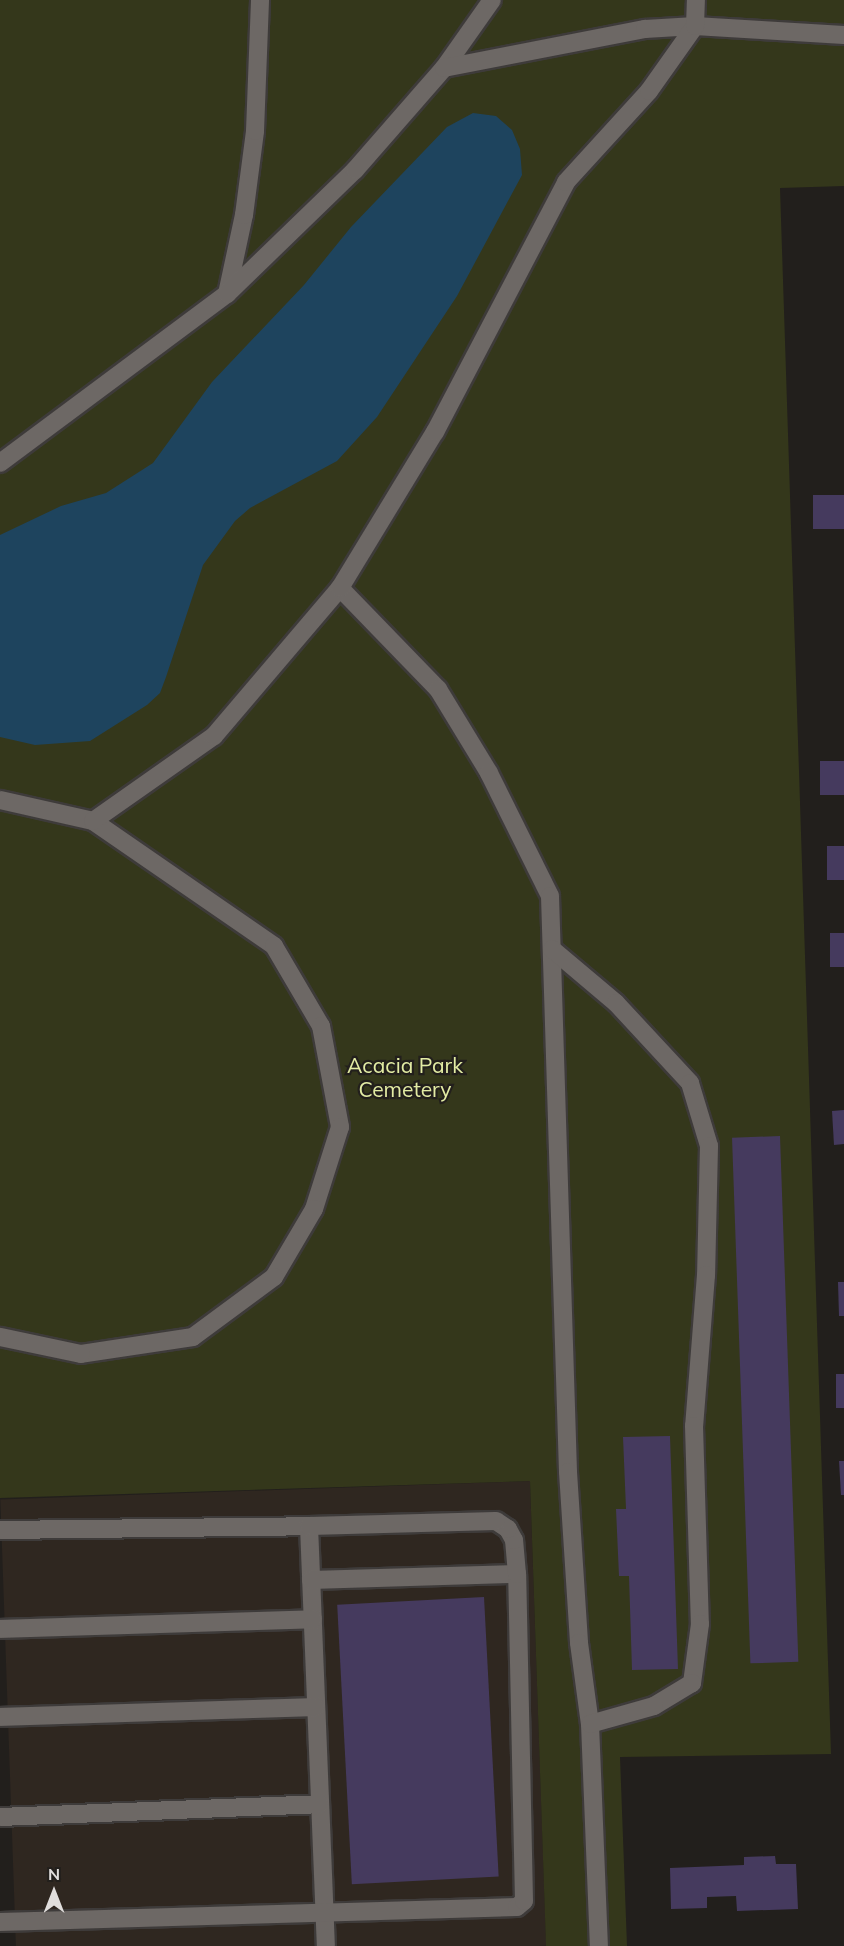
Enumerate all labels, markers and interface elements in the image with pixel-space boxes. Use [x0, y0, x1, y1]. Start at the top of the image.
park label: Acacia Park Cemetery [347, 1052, 463, 1102]
north arrow [24, 1862, 84, 1922]
text: N [48, 1864, 60, 1884]

